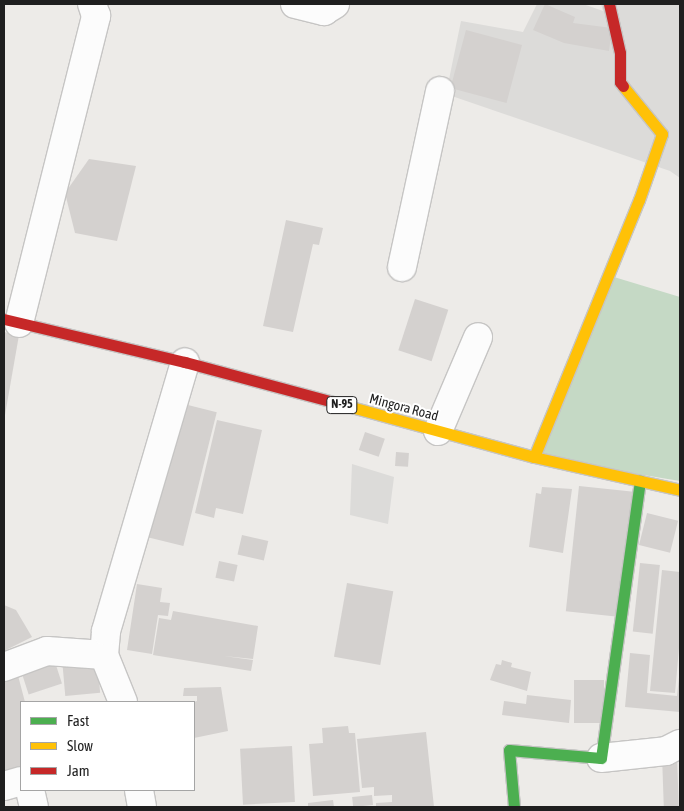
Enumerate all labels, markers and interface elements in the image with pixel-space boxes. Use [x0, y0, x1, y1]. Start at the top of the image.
street label: Mingora Road [368, 390, 440, 424]
road number: N-95 [326, 396, 358, 414]
legend [20, 701, 195, 791]
text: Fast [67, 712, 89, 729]
text: Slow [67, 737, 93, 754]
text: Jam [67, 762, 90, 779]

